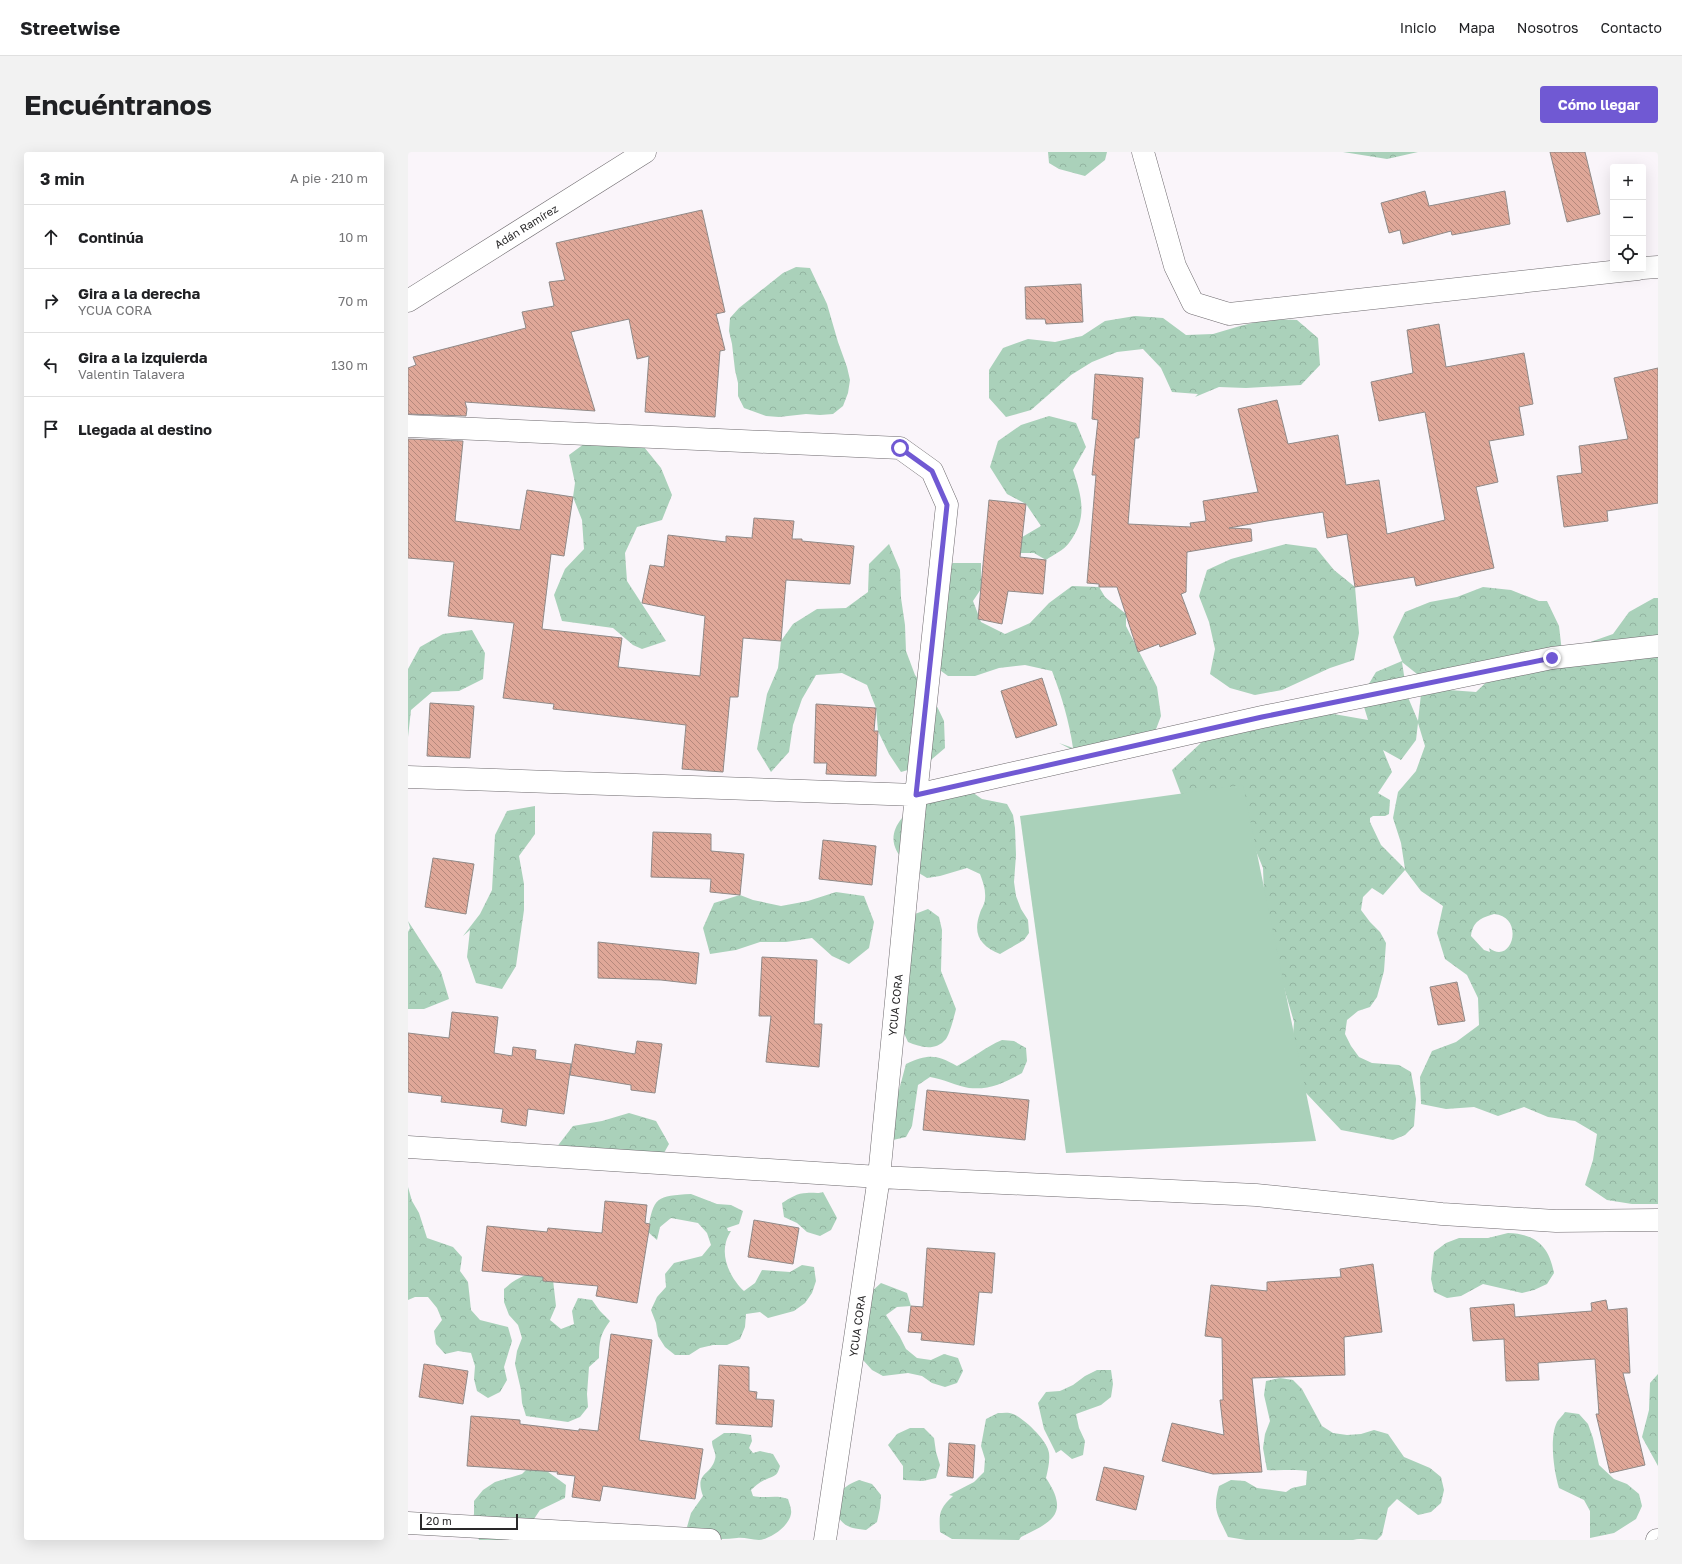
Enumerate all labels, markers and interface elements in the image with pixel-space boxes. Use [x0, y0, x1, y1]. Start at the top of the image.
text: Streetwise [20, 16, 120, 39]
text: Inicio [1400, 19, 1436, 36]
text: Mapa [1458, 19, 1495, 36]
text: Nosotros [1517, 19, 1578, 36]
text: Contacto [1600, 19, 1662, 36]
button: Cómo llegar [1540, 86, 1658, 123]
text: Encuéntranos [24, 88, 212, 121]
map controls [1610, 164, 1646, 272]
button: + [1610, 164, 1646, 200]
text: 3 min [40, 168, 84, 189]
text: A pie · 210 m [290, 170, 368, 186]
button: − [1610, 200, 1646, 236]
street label: Adán Ramírez [492, 201, 560, 251]
icon: ahead [40, 226, 62, 248]
text: Continúa [78, 228, 144, 246]
text: 10 m [339, 229, 368, 245]
button: locate [1610, 236, 1646, 272]
text: Gira a la derecha [78, 284, 200, 302]
icon: right [40, 290, 62, 312]
text: 70 m [338, 293, 368, 309]
text: YCUA CORA [78, 302, 152, 318]
text: Gira a la izquierda [78, 348, 208, 366]
icon: left [40, 354, 62, 376]
text: 130 m [331, 357, 368, 373]
text: Valentin Talavera [78, 366, 185, 382]
icon: arrive [40, 418, 62, 440]
text: Llegada al destino [78, 420, 212, 438]
route start [891, 439, 909, 457]
route end [1543, 649, 1561, 667]
street label: YCUA CORA [885, 973, 905, 1037]
street label: YCUA CORA [846, 1294, 868, 1358]
scale bar [420, 1512, 518, 1531]
text: 20 m [426, 1514, 452, 1527]

